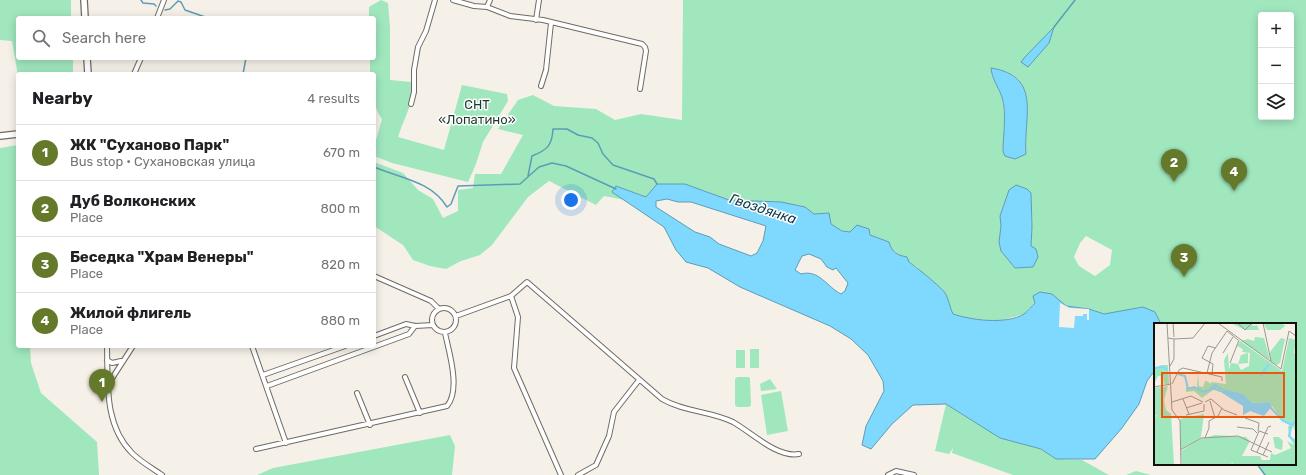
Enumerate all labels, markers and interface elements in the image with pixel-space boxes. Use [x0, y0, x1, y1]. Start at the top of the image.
map controls [1258, 12, 1294, 120]
button: + [1258, 12, 1294, 48]
search box [16, 16, 376, 60]
icon: search [30, 27, 52, 49]
text: Search here [62, 29, 146, 47]
button: − [1258, 48, 1294, 84]
button: layers [1258, 84, 1294, 120]
text: Nearby [32, 88, 93, 108]
text: 4 results [307, 91, 360, 106]
park label: СНТ «Лопатино» [438, 97, 516, 127]
text: ЖК "Суханово Парк" [70, 136, 229, 154]
text: 1 [42, 145, 48, 160]
text: 670 m [323, 145, 360, 160]
pin: 2 [1161, 149, 1187, 182]
text: Bus stop · Сухановская улица [70, 154, 256, 169]
pin: 4 [1221, 158, 1247, 191]
your location [561, 190, 581, 210]
water label: Гвоздянка [727, 190, 799, 228]
text: Дуб Волконских [70, 192, 196, 210]
text: 2 [41, 201, 49, 216]
text: 800 m [320, 201, 360, 216]
text: Place [70, 210, 103, 225]
pin: 3 [1171, 244, 1197, 277]
text: Беседка "Храм Венеры" [70, 248, 254, 266]
text: 3 [41, 257, 49, 272]
text: 820 m [321, 257, 360, 272]
text: Place [70, 266, 103, 281]
text: Жилой флигель [70, 304, 191, 322]
text: 4 [41, 313, 49, 328]
text: 880 m [320, 313, 360, 328]
text: Place [70, 322, 103, 337]
inset map [1154, 323, 1296, 465]
pin: 1 [89, 369, 115, 402]

